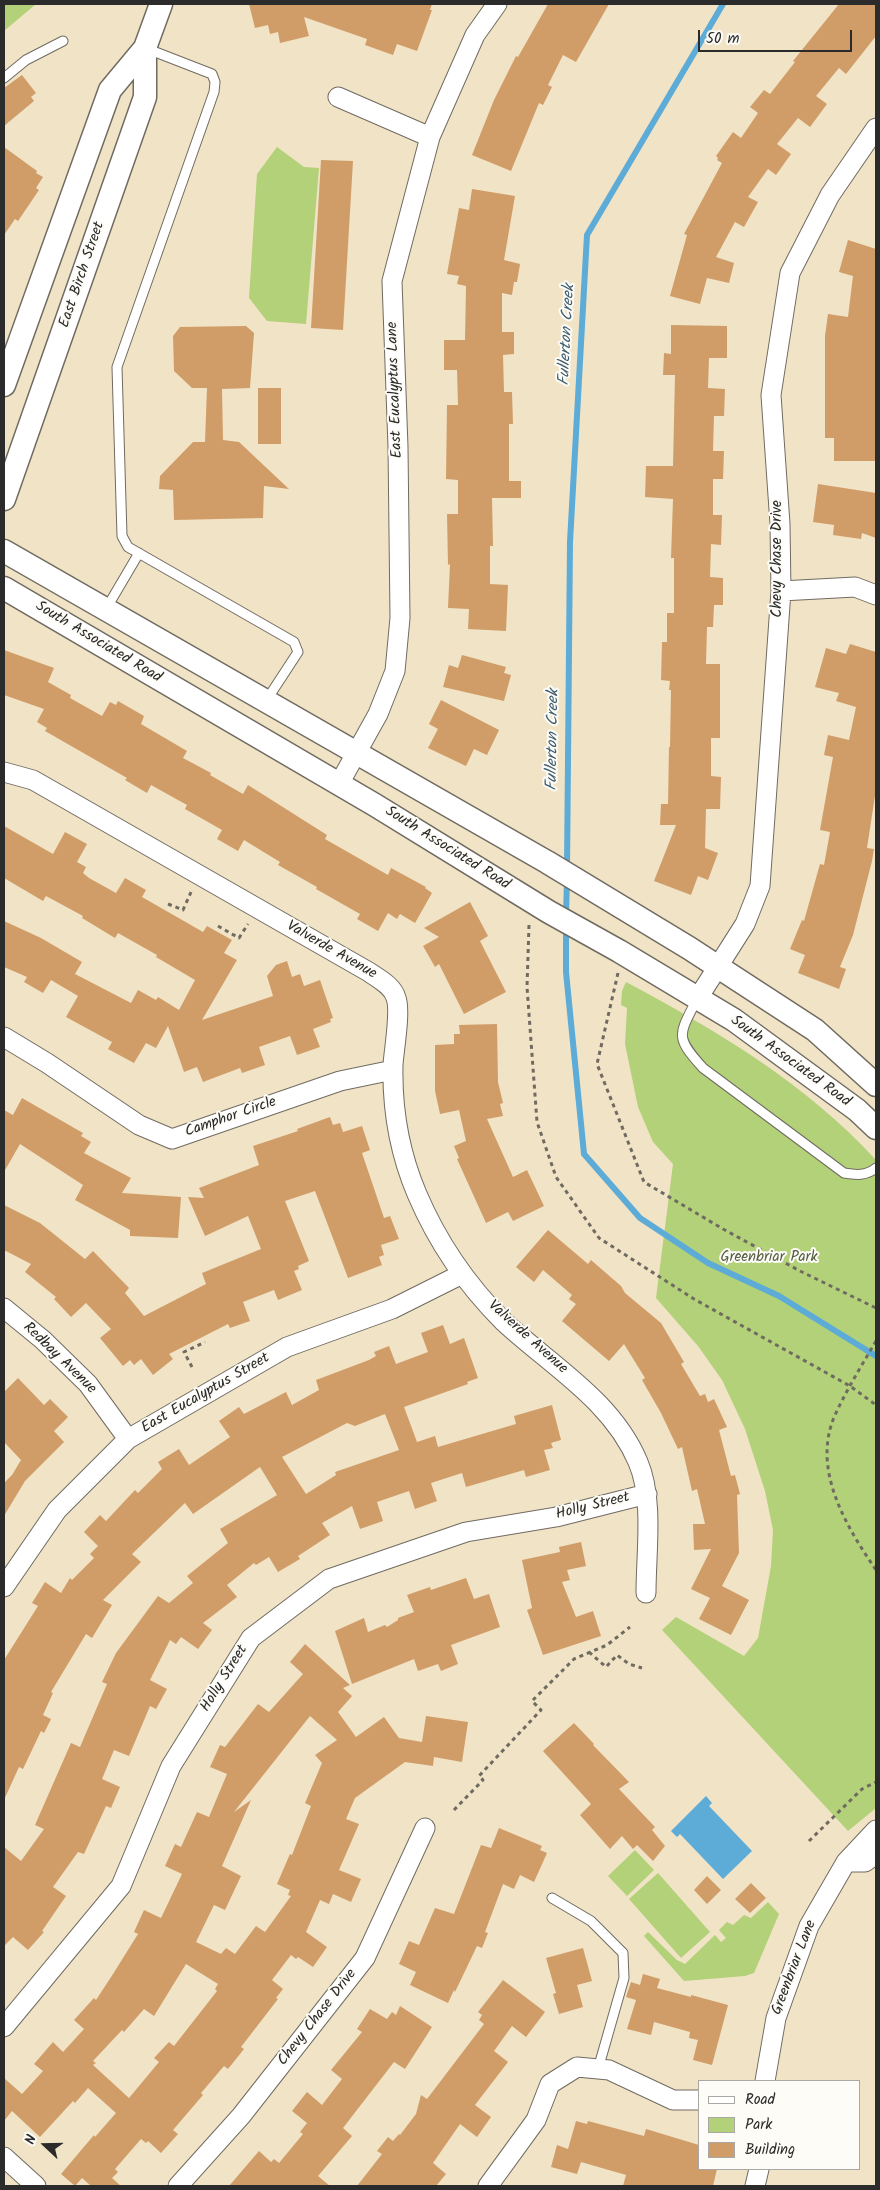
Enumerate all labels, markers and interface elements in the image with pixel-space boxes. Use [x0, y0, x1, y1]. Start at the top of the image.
scale bar [700, 20, 854, 52]
text: 50 m [706, 27, 740, 51]
street label: East Birch Street [56, 220, 110, 330]
water label: Fullerton Creek [556, 284, 580, 386]
street label: East Eucalyptus Lane [385, 321, 407, 459]
street label: Chevy Chase Drive [769, 500, 787, 618]
street label: South Associated Road [32, 598, 164, 688]
water label: Fullerton Creek [544, 689, 564, 791]
street label: South Associated Road [381, 803, 513, 895]
street label: Valverde Avenue [283, 918, 379, 984]
street label: South Associated Road [726, 1012, 854, 1112]
street label: Camphor Circle [183, 1094, 279, 1142]
park label: Greenbriar Park [720, 1249, 818, 1267]
street label: Valverde Avenue [483, 1297, 571, 1379]
street label: Redbay Avenue [19, 1319, 99, 1399]
street label: East Eucalyptus Street [139, 1350, 273, 1438]
street label: Holly Street [554, 1489, 632, 1525]
street label: Holly Street [197, 1642, 253, 1716]
street label: Greenbriar Lane [769, 1918, 821, 2018]
street label: Chevy Chase Drive [275, 1966, 361, 2070]
legend [698, 2080, 860, 2170]
text: Road [745, 2088, 775, 2112]
text: Park [745, 2113, 772, 2137]
north arrow [20, 2120, 70, 2170]
text: N [19, 2132, 43, 2148]
text: Building [745, 2138, 795, 2162]

